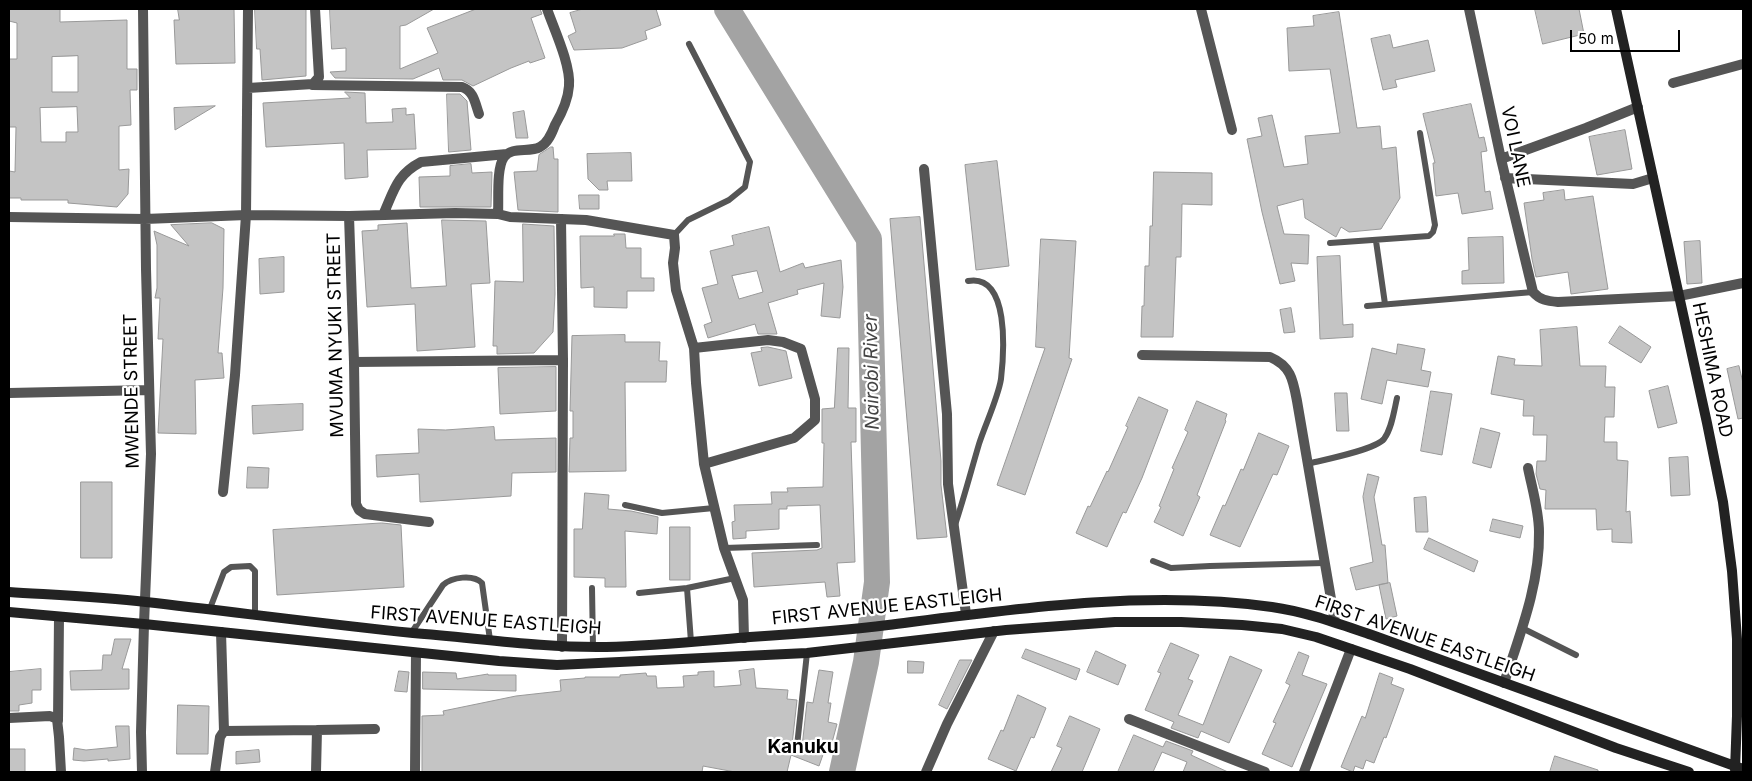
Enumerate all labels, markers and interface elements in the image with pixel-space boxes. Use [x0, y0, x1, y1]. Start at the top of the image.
scale bar [1572, 20, 1682, 52]
text: 50 m [1578, 29, 1614, 48]
street label: VOI LANE [1496, 104, 1534, 190]
street label: MVUMA NYUKI STREET [323, 232, 349, 438]
street label: HESHIMA ROAD [1687, 300, 1737, 440]
street label: MWENDE STREET [120, 313, 144, 469]
water label: Nairobi River [860, 314, 884, 430]
street label: FIRST AVENUE EASTLEIGH [771, 584, 1003, 630]
street label: FIRST AVENUE EASTLEIGH [1312, 591, 1538, 687]
street label: FIRST AVENUE EASTLEIGH [370, 602, 602, 640]
district label: Kanuku [767, 736, 839, 758]

